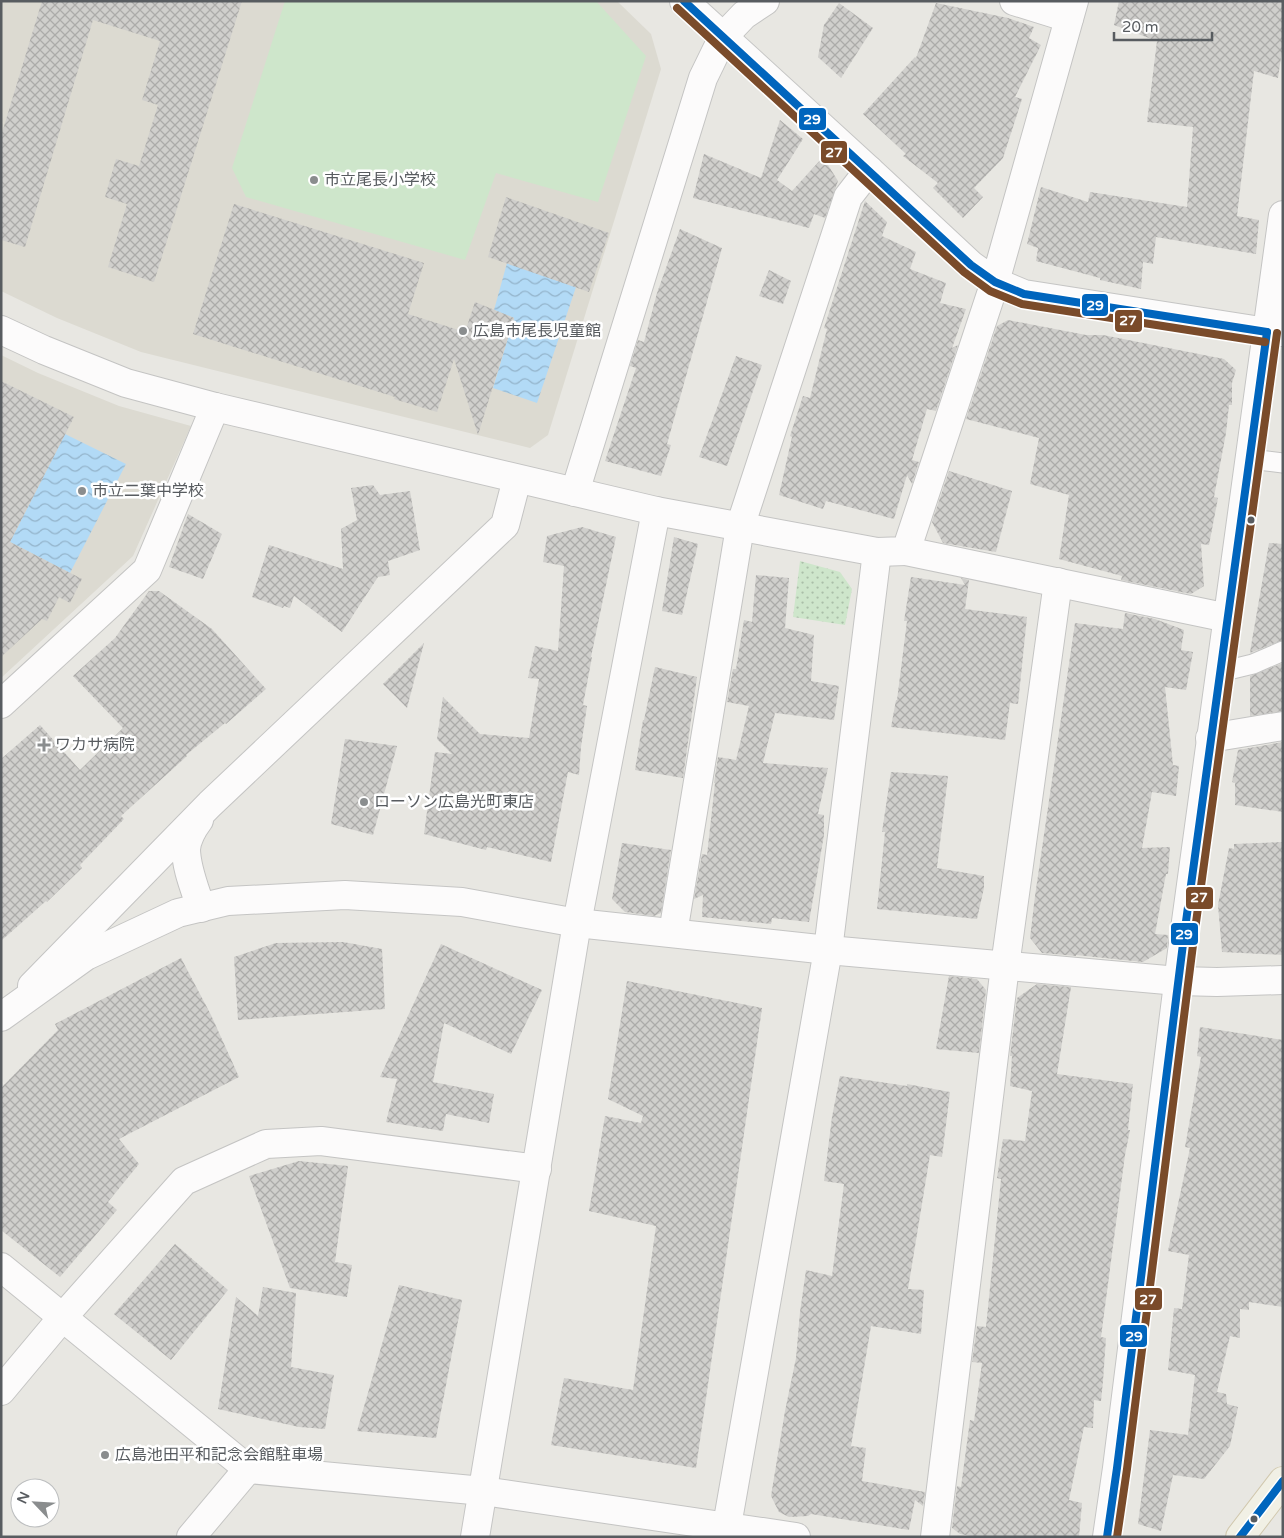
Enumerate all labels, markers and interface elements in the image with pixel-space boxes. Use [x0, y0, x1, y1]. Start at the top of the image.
scale bar [1114, 10, 1212, 42]
text: 20 m [1122, 18, 1159, 36]
line badge: 29 [798, 107, 827, 131]
text: 29 [803, 111, 821, 128]
line badge: 27 [820, 140, 848, 164]
text: 27 [825, 144, 843, 161]
place label: 市立尾長小学校 [324, 170, 436, 190]
marker: 市立尾長小学校 [308, 174, 320, 186]
line badge: 29 [1081, 293, 1109, 317]
text: 29 [1086, 297, 1104, 314]
line badge: 27 [1114, 309, 1143, 333]
text: 27 [1119, 312, 1137, 329]
place label: 広島市尾長児童館 [473, 321, 601, 341]
marker: 広島市尾長児童館 [457, 325, 469, 337]
place label: 市立二葉中学校 [92, 481, 204, 501]
marker: 市立二葉中学校 [76, 485, 88, 497]
unlabelled marker [1246, 515, 1256, 525]
place label: ワカサ病院 [55, 735, 135, 755]
marker: ワカサ病院 [37, 738, 51, 752]
place label: ローソン広島光町東店 [374, 792, 534, 812]
marker: ローソン広島光町東店 [358, 796, 370, 808]
line badge: 27 [1185, 886, 1214, 910]
text: 27 [1190, 889, 1208, 906]
line badge: 29 [1170, 922, 1199, 946]
text: 29 [1175, 926, 1193, 943]
line badge: 27 [1134, 1287, 1163, 1311]
text: 27 [1139, 1291, 1157, 1308]
line badge: 29 [1119, 1324, 1148, 1348]
text: 29 [1125, 1328, 1143, 1345]
place label: 広島池田平和記念会館駐車場 [115, 1445, 323, 1465]
marker: 広島池田平和記念会館駐車場 [99, 1449, 111, 1461]
north arrow [10, 1478, 60, 1528]
text: N [14, 1489, 34, 1506]
unlabelled marker [1249, 1514, 1259, 1524]

